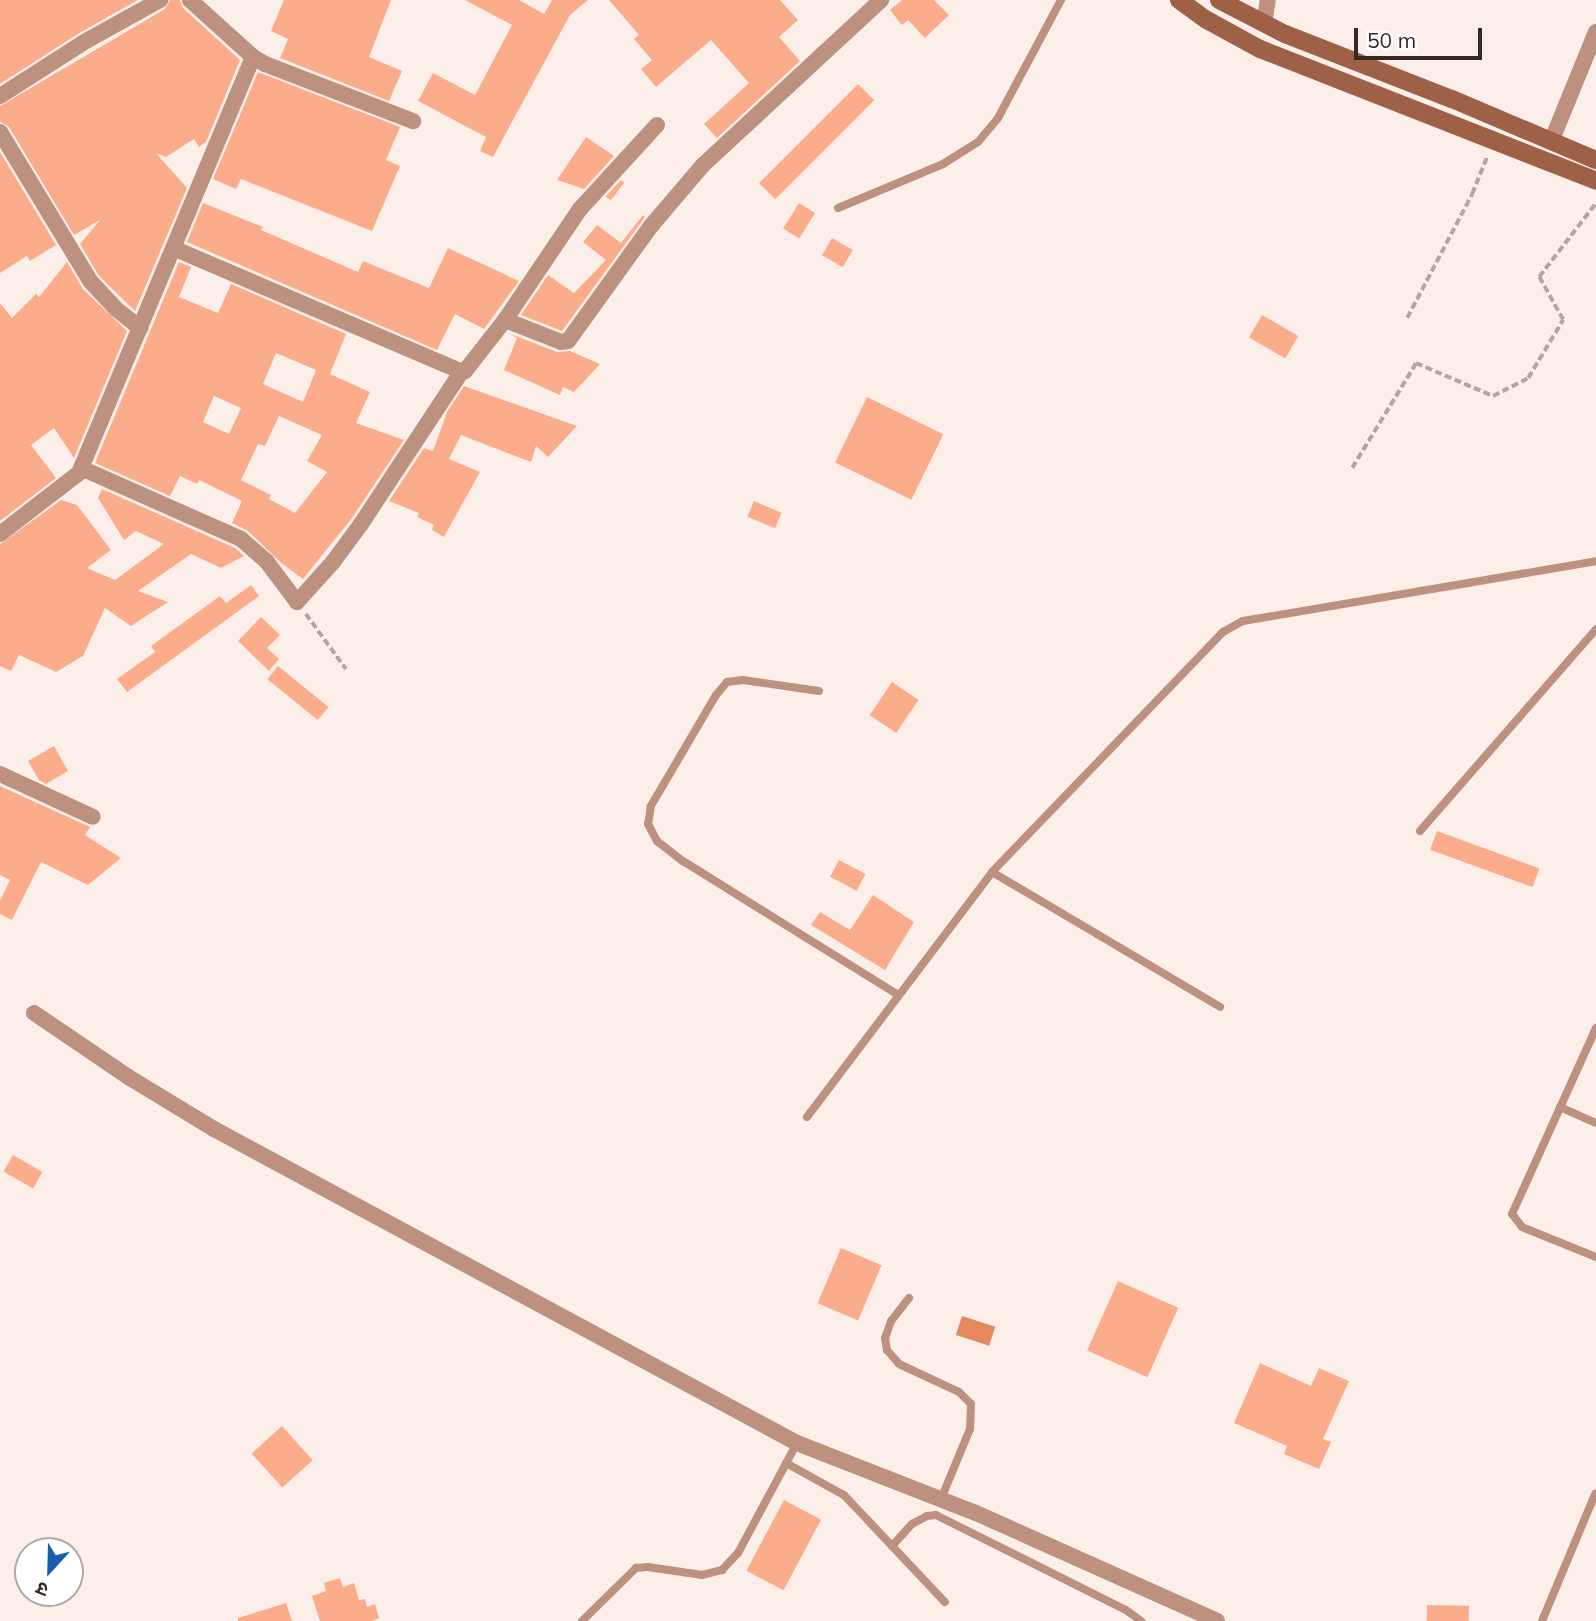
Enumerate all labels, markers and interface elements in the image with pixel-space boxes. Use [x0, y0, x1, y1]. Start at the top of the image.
scale bar [1358, 14, 1486, 58]
text: 50 m [1367, 27, 1416, 53]
north arrow [14, 1537, 84, 1607]
text: उ [32, 1576, 52, 1603]

